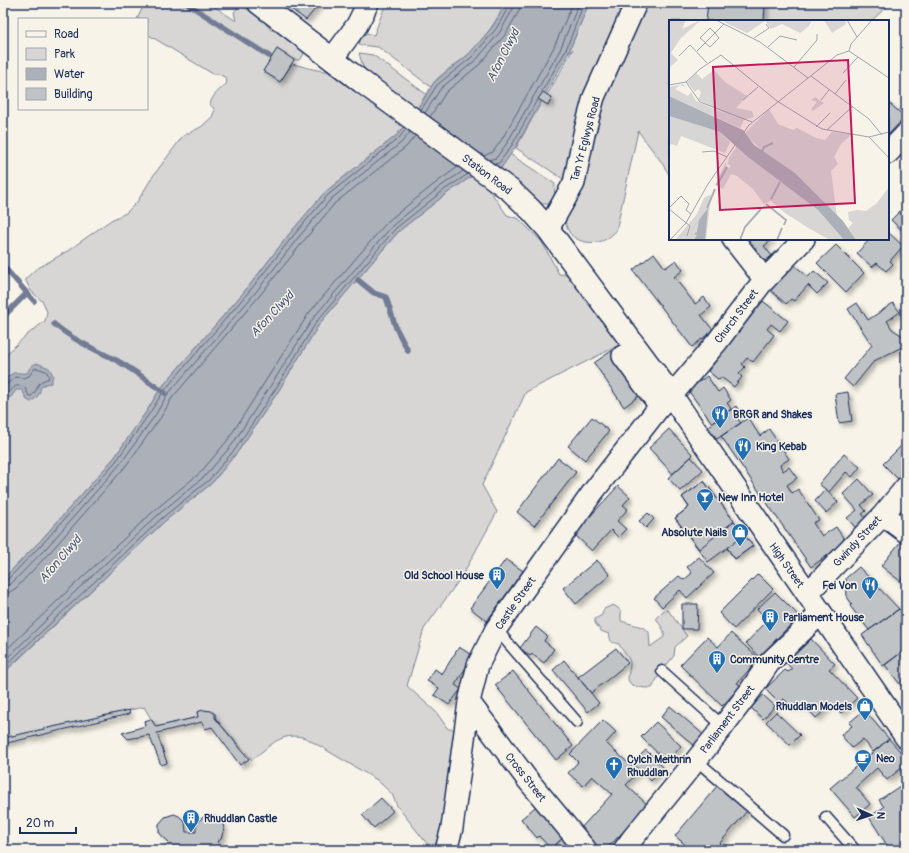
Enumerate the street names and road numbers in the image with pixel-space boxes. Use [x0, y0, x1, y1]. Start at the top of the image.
street label: Tan Yr Eglwys Road [568, 95, 603, 183]
street label: Station Road [459, 151, 514, 197]
street label: Church Street [712, 286, 761, 346]
street label: Gwindy Street [830, 513, 885, 570]
street label: High Street [766, 540, 807, 591]
street label: Castle Street [492, 574, 539, 632]
street label: Parliament Street [698, 682, 758, 756]
street label: Cross Street [502, 750, 549, 805]

